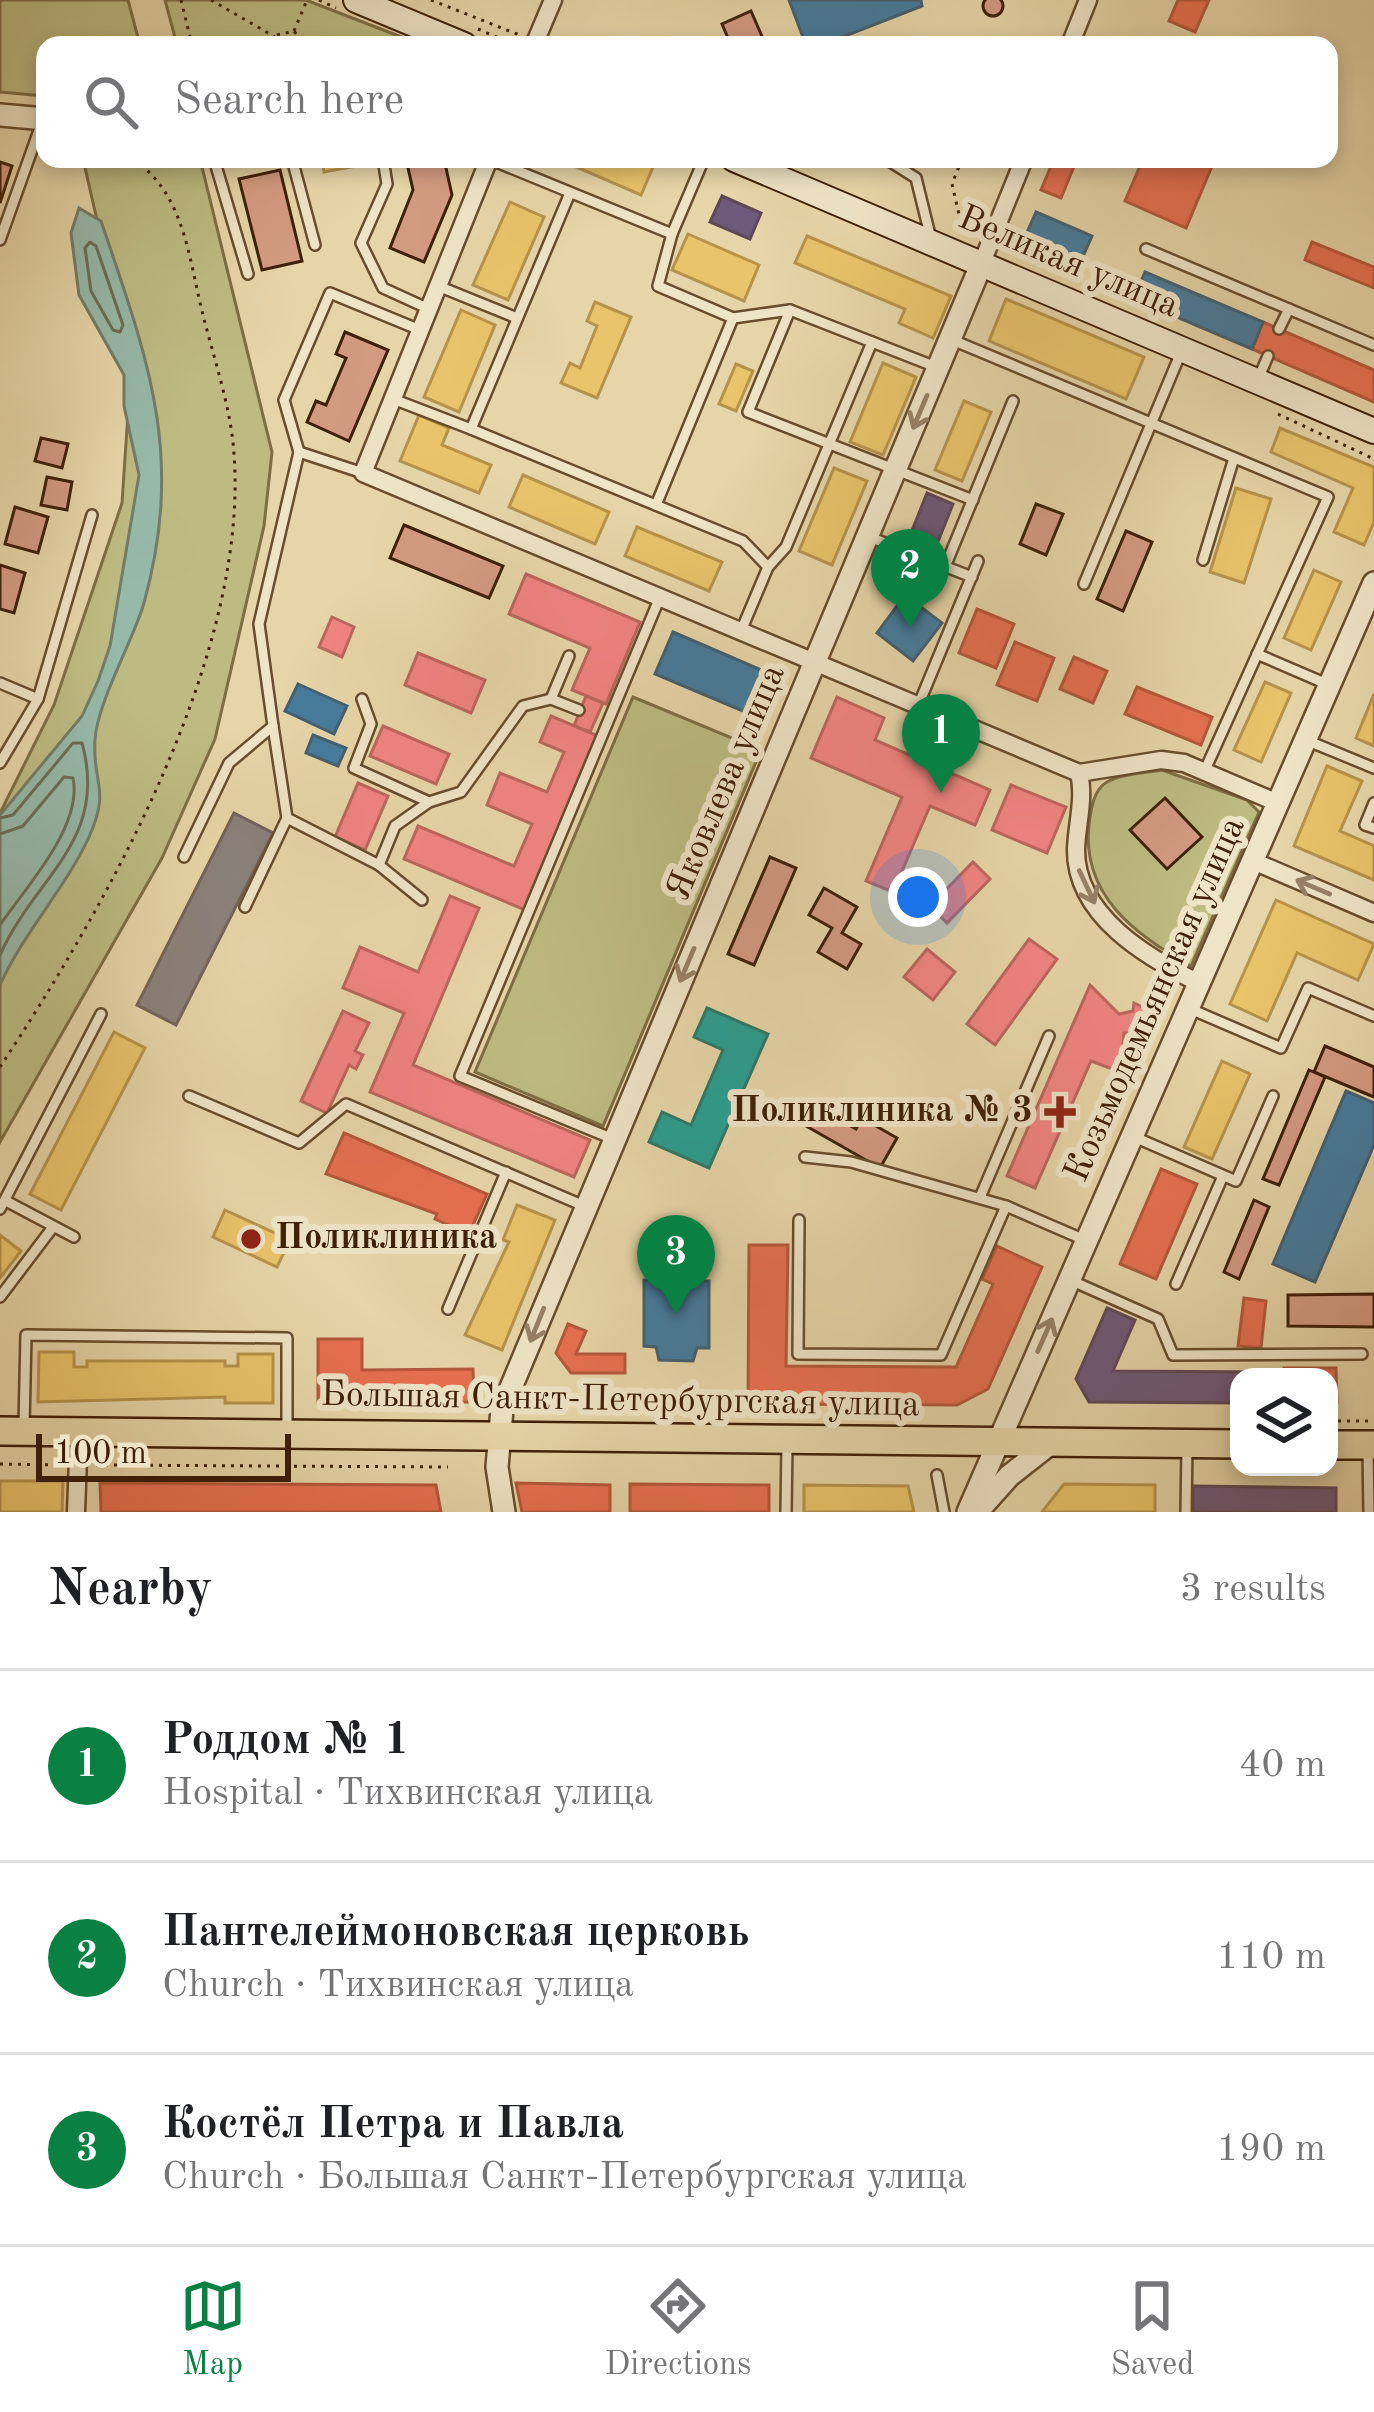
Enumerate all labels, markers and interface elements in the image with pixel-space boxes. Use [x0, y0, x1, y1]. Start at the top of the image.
search box [36, 36, 1338, 168]
icon: search [78, 69, 144, 135]
text: Search here [174, 79, 404, 124]
street label: Великая улица [953, 200, 1184, 326]
one-way arrow [907, 393, 929, 429]
pin: 2 [871, 529, 949, 628]
street label: Яковлева улица [661, 660, 793, 906]
pin: 1 [902, 694, 980, 793]
street label: Козьмодемьянская улица [1059, 812, 1253, 1188]
your location [888, 867, 948, 927]
one-way arrow [1078, 868, 1100, 904]
one-way arrow [1296, 875, 1333, 896]
one-way arrow [675, 945, 696, 982]
place label: Поликлиника № 3 [731, 1094, 1033, 1130]
marker: Поликлиника № 3 [1044, 1096, 1076, 1128]
pin: 3 [637, 1215, 715, 1314]
place label: Поликлиника [275, 1221, 497, 1257]
marker: Поликлиника [238, 1226, 264, 1252]
one-way arrow [525, 1305, 546, 1342]
one-way arrow [1036, 1318, 1058, 1354]
map controls [1230, 1368, 1338, 1476]
button: layers [1230, 1368, 1338, 1476]
street label: Большая Санкт-Петербургская улица [320, 1378, 920, 1424]
scale bar [36, 1428, 291, 1481]
text: 100 m [54, 1438, 147, 1471]
text: Nearby [48, 1565, 213, 1616]
text: 3 results [1180, 1570, 1326, 1609]
text: Роддом № 1 [162, 1719, 410, 1764]
text: 1 [76, 1746, 98, 1785]
text: 40 m [1239, 1746, 1326, 1785]
text: Hospital · Тихвинская улица [162, 1774, 653, 1813]
text: Пантелеймоновская церковь [162, 1911, 750, 1956]
text: 2 [76, 1938, 98, 1977]
text: 110 m [1216, 1938, 1326, 1977]
text: Church · Тихвинская улица [162, 1966, 634, 2005]
text: Костёл Петра и Павла [162, 2103, 624, 2148]
text: 3 [76, 2130, 98, 2169]
text: 190 m [1216, 2130, 1326, 2169]
text: Church · Большая Санкт-Петербургская улица [162, 2158, 967, 2197]
tab: Map [180, 2273, 246, 2386]
tab: Directions [605, 2273, 751, 2386]
tab: Saved [1110, 2273, 1194, 2386]

